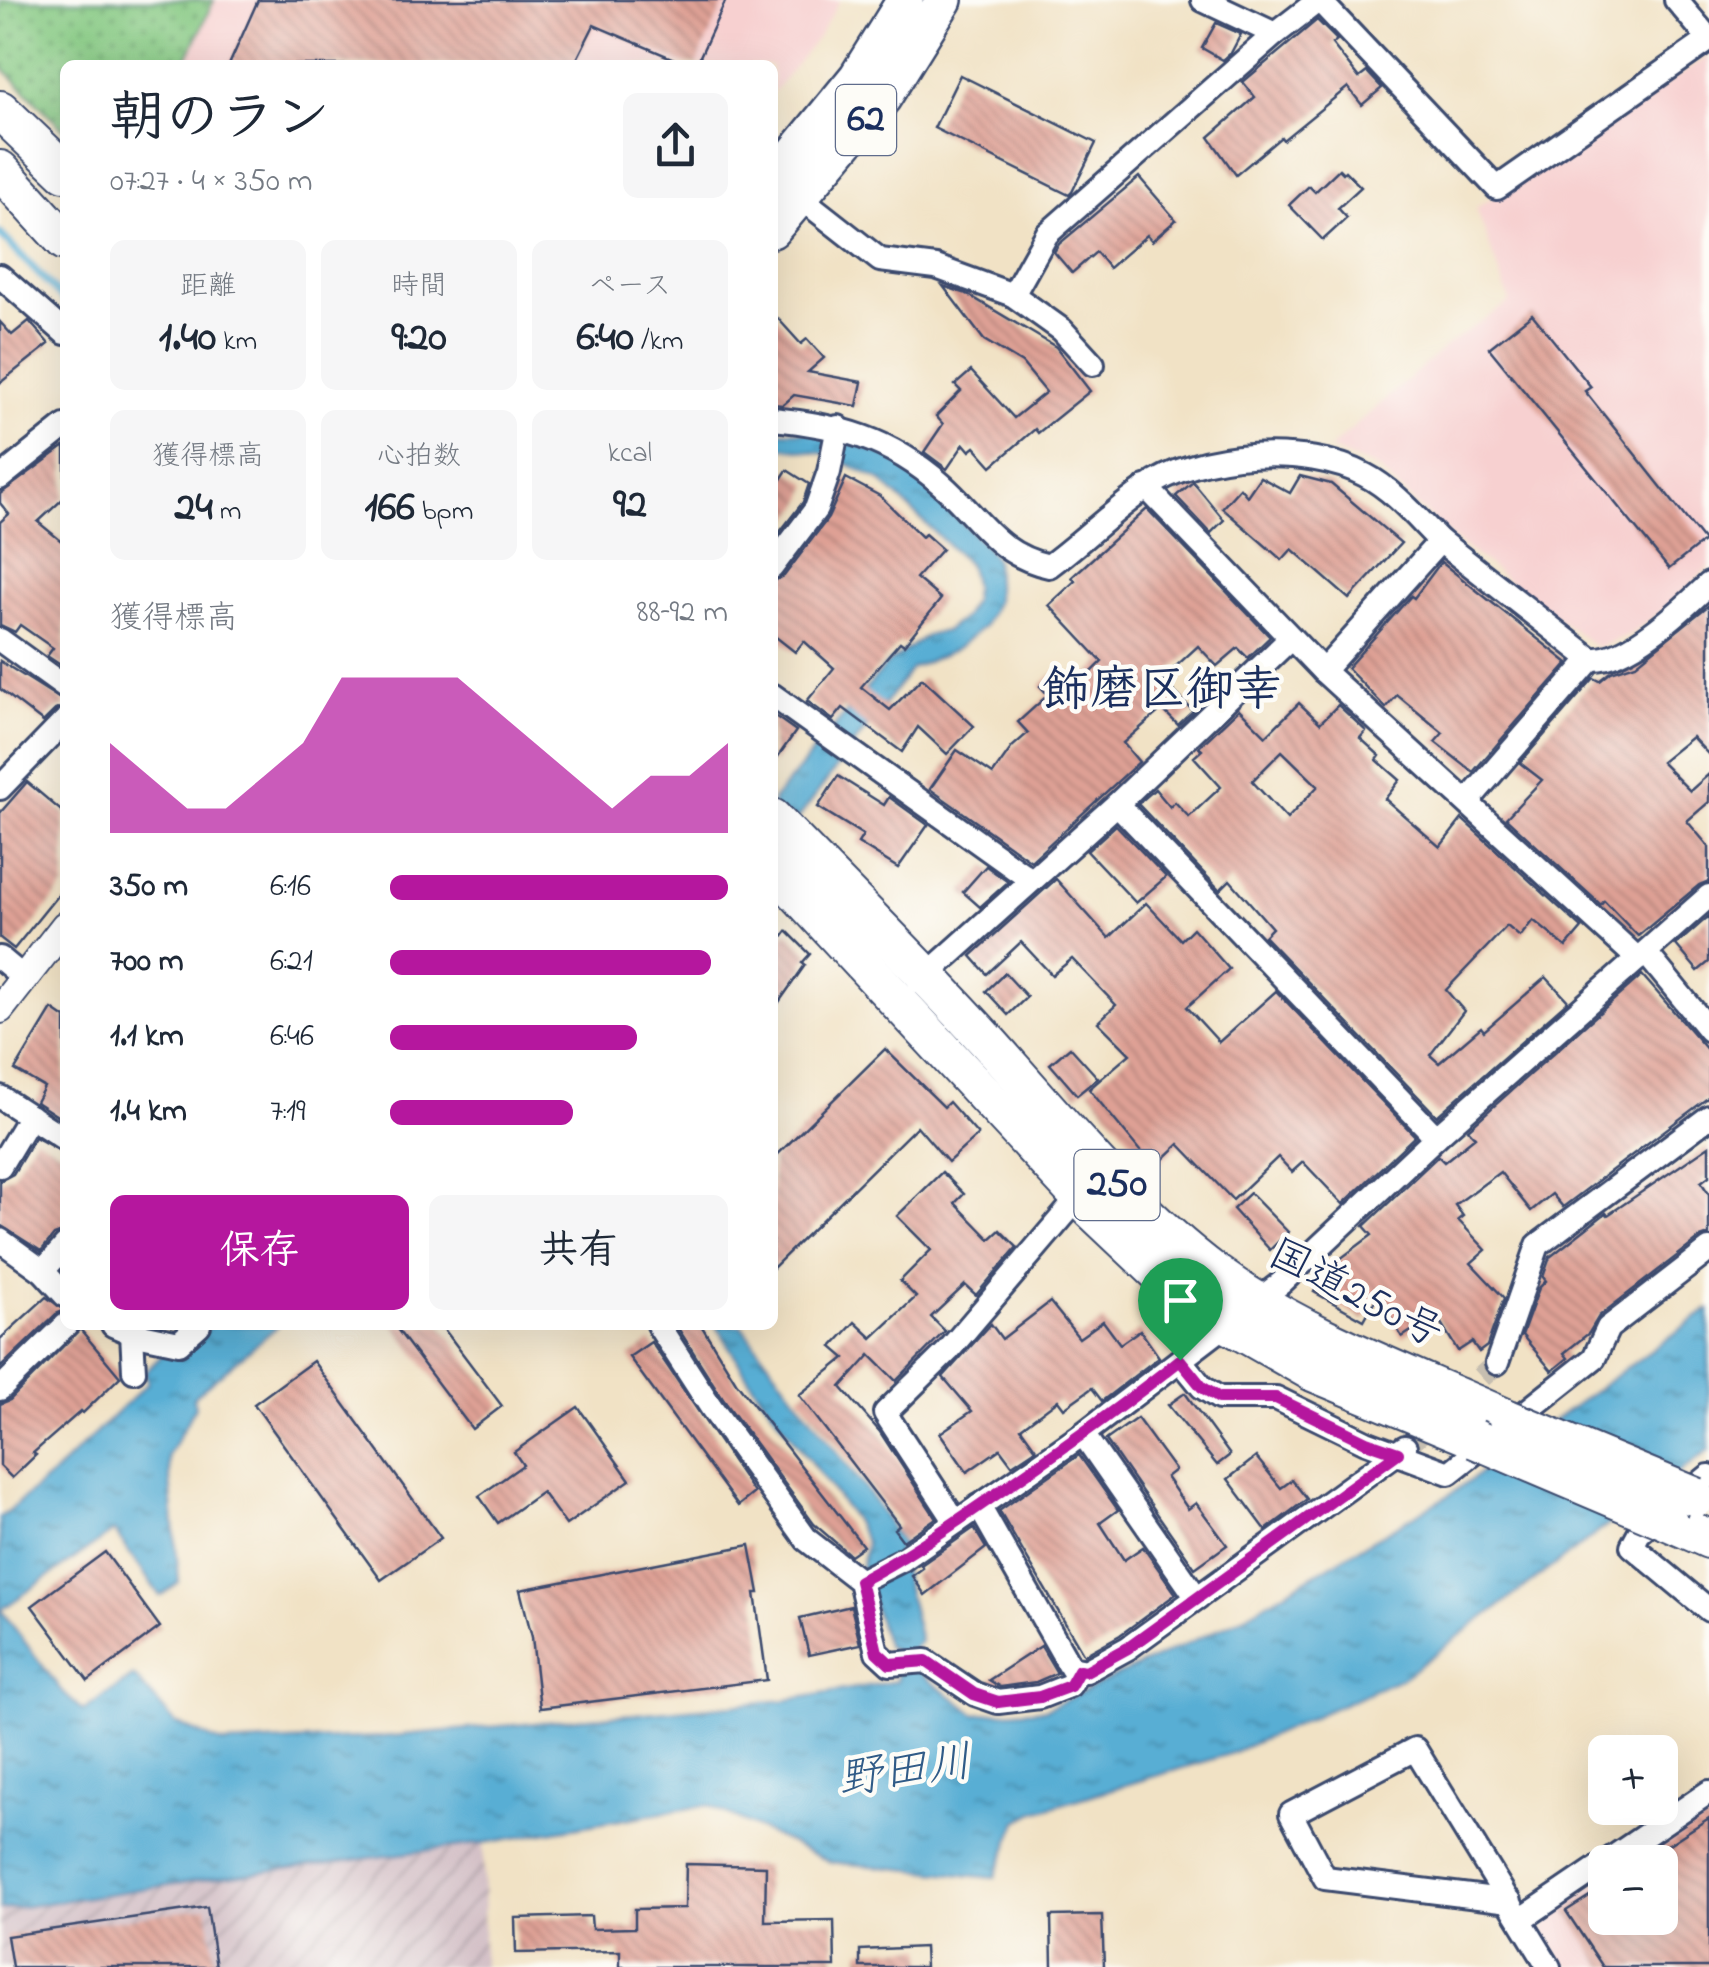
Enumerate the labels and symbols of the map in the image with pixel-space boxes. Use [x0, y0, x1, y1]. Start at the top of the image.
road number: 62 [836, 85, 896, 155]
district label: 飾磨区御幸 [1042, 657, 1282, 727]
road number: 250 [1074, 1150, 1160, 1220]
street label: 国道250号 [1257, 1225, 1453, 1365]
pin [1138, 1258, 1223, 1361]
water label: 野田川 [834, 1731, 976, 1815]

